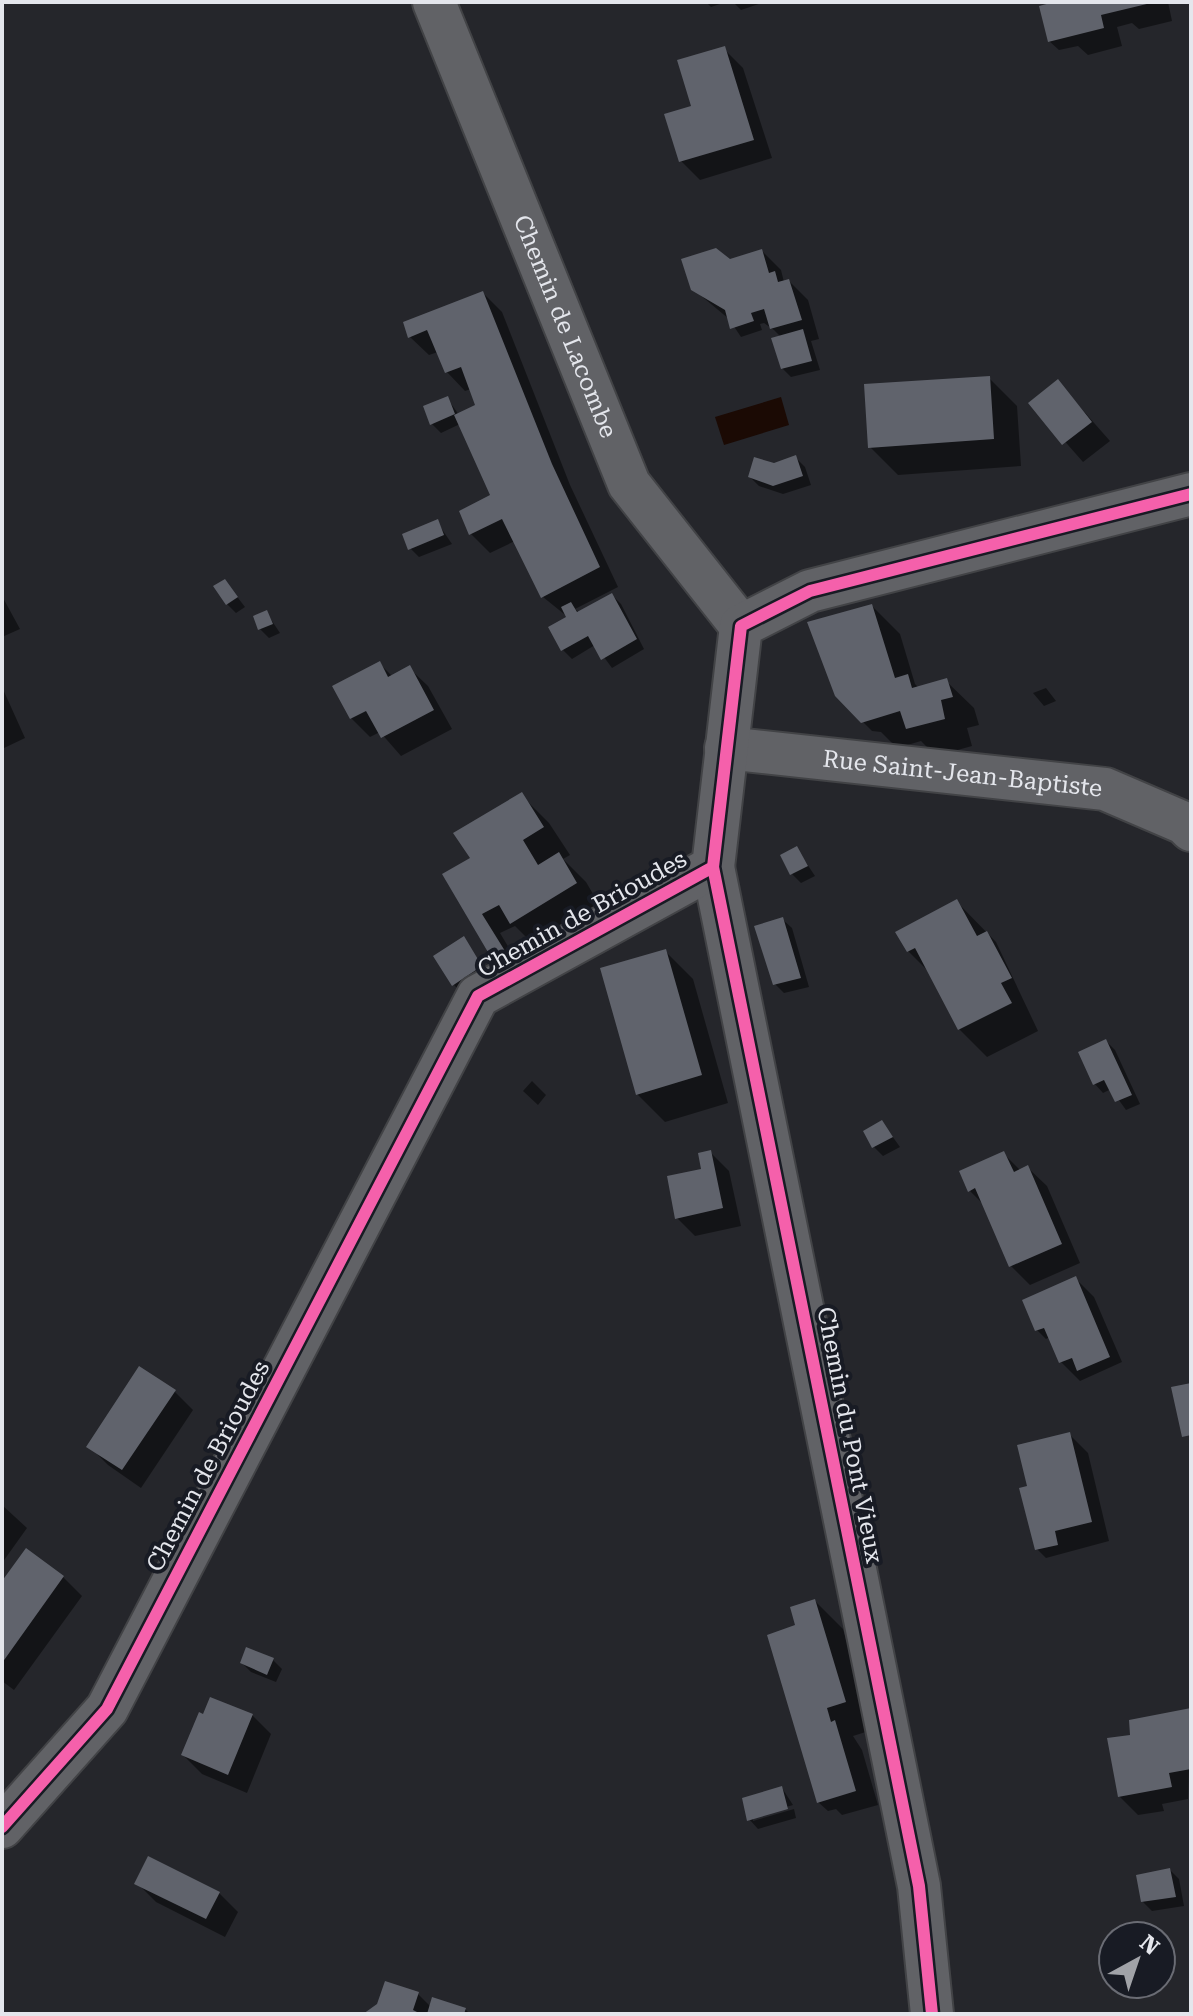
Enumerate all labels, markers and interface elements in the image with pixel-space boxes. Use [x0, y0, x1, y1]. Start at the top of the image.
street label: Chemin de Lacombe [508, 211, 623, 442]
street label: Rue Saint-Jean-Baptiste [821, 745, 1104, 803]
street label: Chemin de Brioudes [472, 845, 692, 983]
street label: Chemin du Pont Vieux [811, 1305, 889, 1566]
street label: Chemin de Brioudes [141, 1356, 275, 1576]
north arrow [1097, 1920, 1177, 2000]
text: N [1135, 1930, 1164, 1960]

